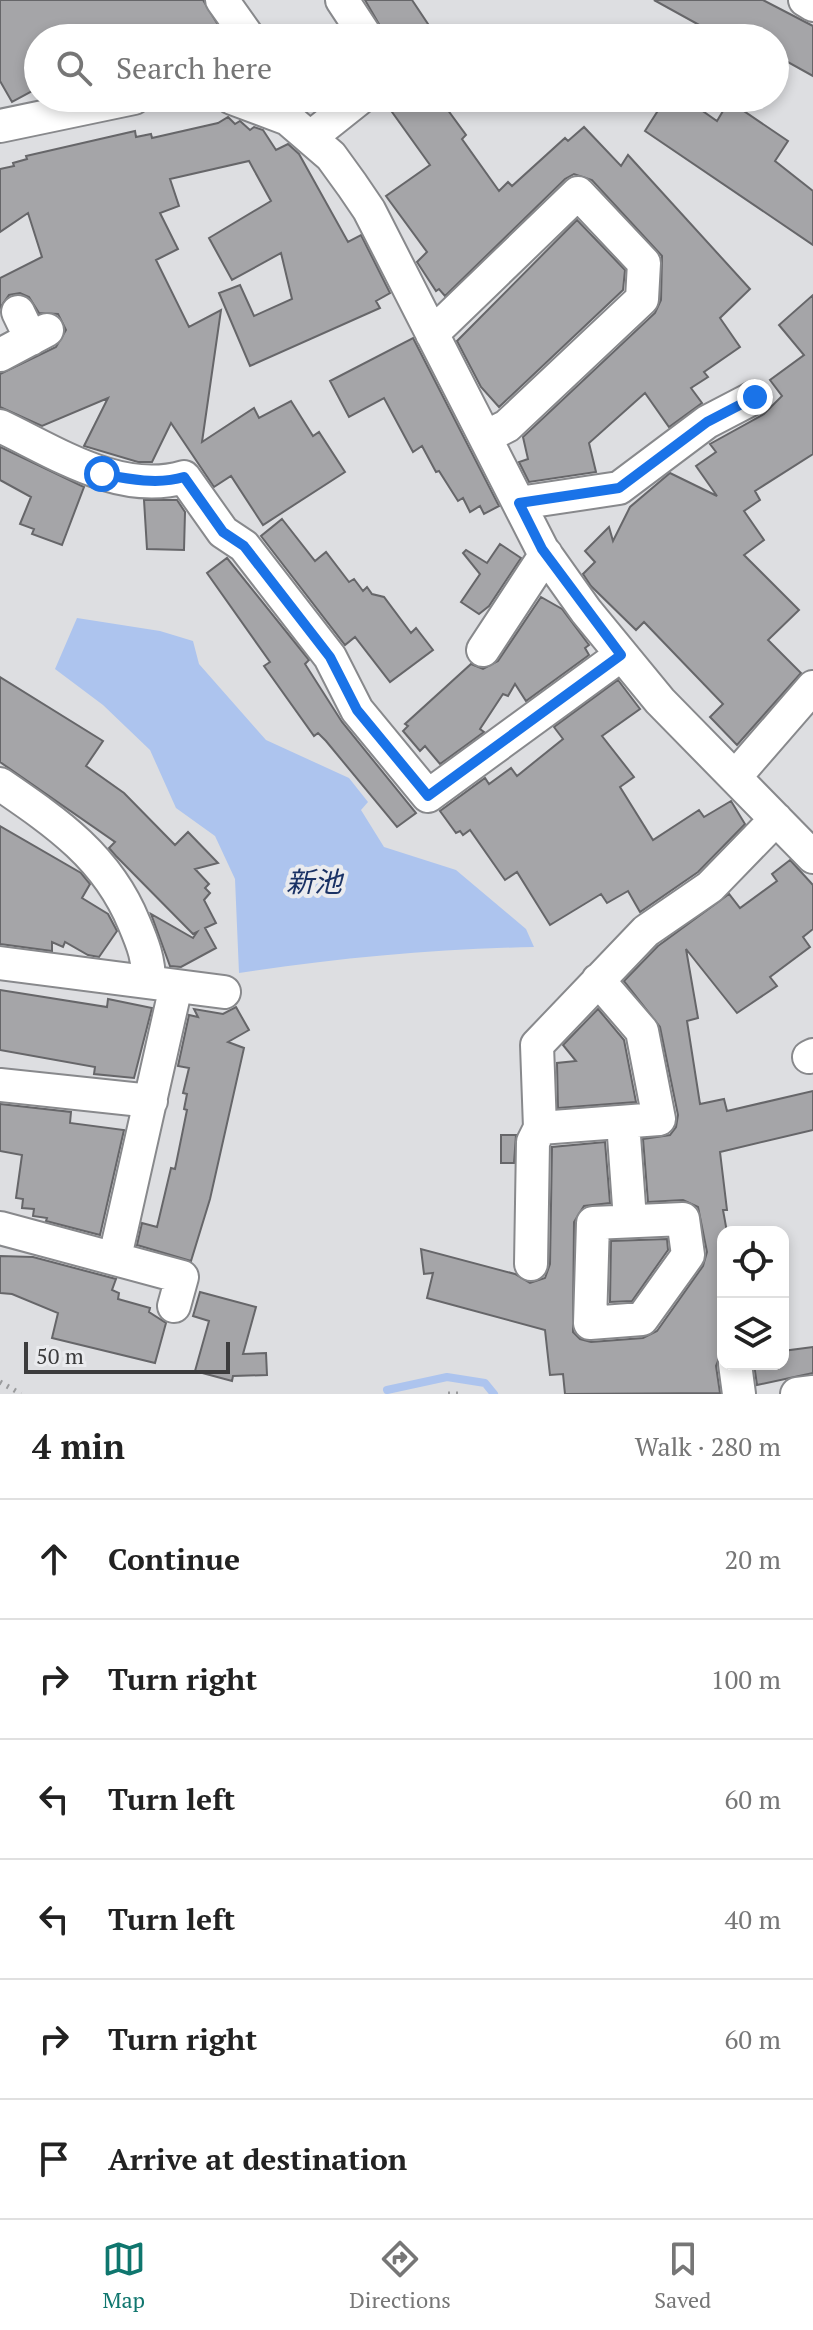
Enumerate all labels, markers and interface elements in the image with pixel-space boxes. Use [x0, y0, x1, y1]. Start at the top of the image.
search box [24, 24, 789, 112]
icon: search [52, 46, 96, 90]
text: Search here [116, 48, 272, 88]
route end [737, 379, 773, 415]
route start [84, 456, 120, 492]
water label: 新池 [286, 863, 345, 900]
map controls [717, 1226, 789, 1370]
button: locate [717, 1226, 789, 1298]
button: layers [717, 1298, 789, 1370]
scale bar [24, 1338, 230, 1374]
text: 50 m [36, 1341, 84, 1370]
text: 4 min [32, 1424, 125, 1469]
text: Walk · 280 m [635, 1429, 781, 1463]
icon: ahead [32, 1537, 76, 1581]
text: Continue [108, 1539, 240, 1579]
text: 20 m [725, 1542, 781, 1576]
icon: right [32, 1657, 76, 1701]
text: Turn right [108, 1659, 257, 1699]
text: 100 m [711, 1662, 781, 1696]
icon: left [32, 1777, 76, 1821]
text: Turn left [108, 1779, 235, 1819]
text: 60 m [725, 1782, 781, 1816]
icon: left [32, 1897, 76, 1941]
text: Turn left [108, 1899, 235, 1939]
text: 40 m [725, 1902, 781, 1936]
icon: right [32, 2017, 76, 2061]
text: Turn right [108, 2019, 257, 2059]
text: 60 m [725, 2022, 781, 2056]
icon: arrive [32, 2137, 76, 2181]
text: Arrive at destination [108, 2139, 407, 2179]
tab: Map [102, 2237, 146, 2314]
tab: Directions [349, 2237, 451, 2314]
tab: Saved [654, 2237, 711, 2314]

